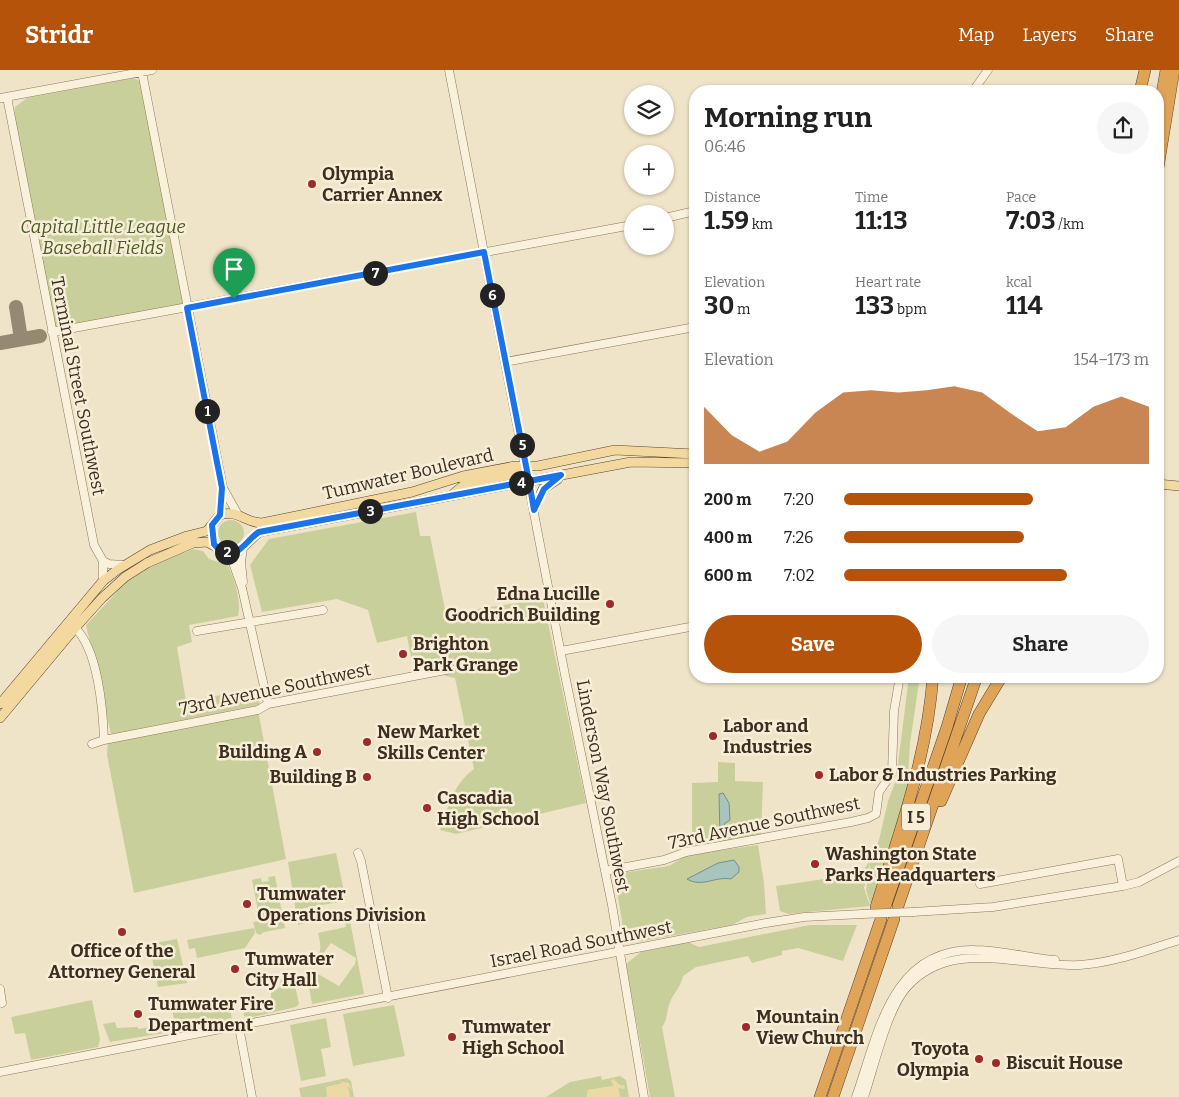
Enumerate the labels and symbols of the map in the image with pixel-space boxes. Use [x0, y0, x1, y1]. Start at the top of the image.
place label: Olympia Carrier Annex [322, 163, 443, 206]
marker: Olympia Carrier Annex [306, 178, 318, 190]
park label: Capital Little League Baseball Fields [20, 216, 186, 259]
pin [213, 248, 255, 299]
pin: 7 [362, 260, 388, 286]
street label: Terminal Street Southwest [46, 275, 110, 498]
pin: 6 [480, 282, 504, 308]
pin: 1 [194, 398, 220, 424]
pin: 5 [510, 432, 534, 458]
street label: Tumwater Boulevard [321, 444, 496, 504]
pin: 4 [508, 470, 534, 496]
pin: 3 [358, 498, 382, 524]
pin: 2 [214, 540, 240, 564]
place label: Edna Lucille Goodrich Building [445, 583, 601, 626]
marker: Edna Lucille Goodrich Building [604, 598, 616, 610]
place label: Brighton Park Grange [413, 633, 518, 676]
marker: Brighton Park Grange [397, 648, 409, 660]
street label: 73rd Avenue Southwest [177, 658, 373, 720]
street label: Linderson Way Southwest [572, 678, 635, 895]
place label: Labor and Industries [723, 715, 812, 758]
place label: New Market Skills Center [377, 721, 485, 764]
marker: Labor and Industries [707, 730, 719, 742]
marker: New Market Skills Center [361, 736, 373, 748]
place label: Building A [218, 741, 307, 763]
marker: Building A [311, 746, 323, 758]
place label: Labor & Industries Parking [829, 764, 1057, 786]
place label: Building B [269, 766, 357, 788]
marker: Labor & Industries Parking [813, 769, 825, 781]
marker: Building B [361, 771, 373, 783]
place label: Cascadia High School [437, 787, 540, 830]
street label: 73rd Avenue Southwest [666, 792, 862, 854]
marker: Cascadia High School [421, 802, 433, 814]
road number: I 5 [902, 804, 930, 830]
place label: Washington State Parks Headquarters [825, 843, 996, 886]
marker: Washington State Parks Headquarters [809, 858, 821, 870]
place label: Tumwater Operations Division [257, 883, 426, 926]
marker: Tumwater Operations Division [241, 898, 253, 910]
street label: Israel Road Southwest [488, 915, 674, 972]
marker: Office of the Attorney General [116, 926, 128, 938]
place label: Office of the Attorney General [48, 940, 196, 983]
place label: Tumwater City Hall [245, 948, 334, 991]
marker: Tumwater City Hall [229, 963, 241, 975]
place label: Tumwater Fire Department [148, 993, 274, 1036]
place label: Mountain View Church [756, 1006, 865, 1049]
marker: Tumwater Fire Department [132, 1008, 144, 1020]
place label: Tumwater High School [462, 1016, 565, 1059]
marker: Mountain View Church [740, 1021, 752, 1033]
marker: Tumwater High School [446, 1031, 458, 1043]
place label: Toyota Olympia [897, 1038, 969, 1081]
place label: Biscuit House [1006, 1052, 1123, 1074]
marker: Toyota Olympia [973, 1053, 985, 1065]
marker: Biscuit House [990, 1057, 1002, 1069]

